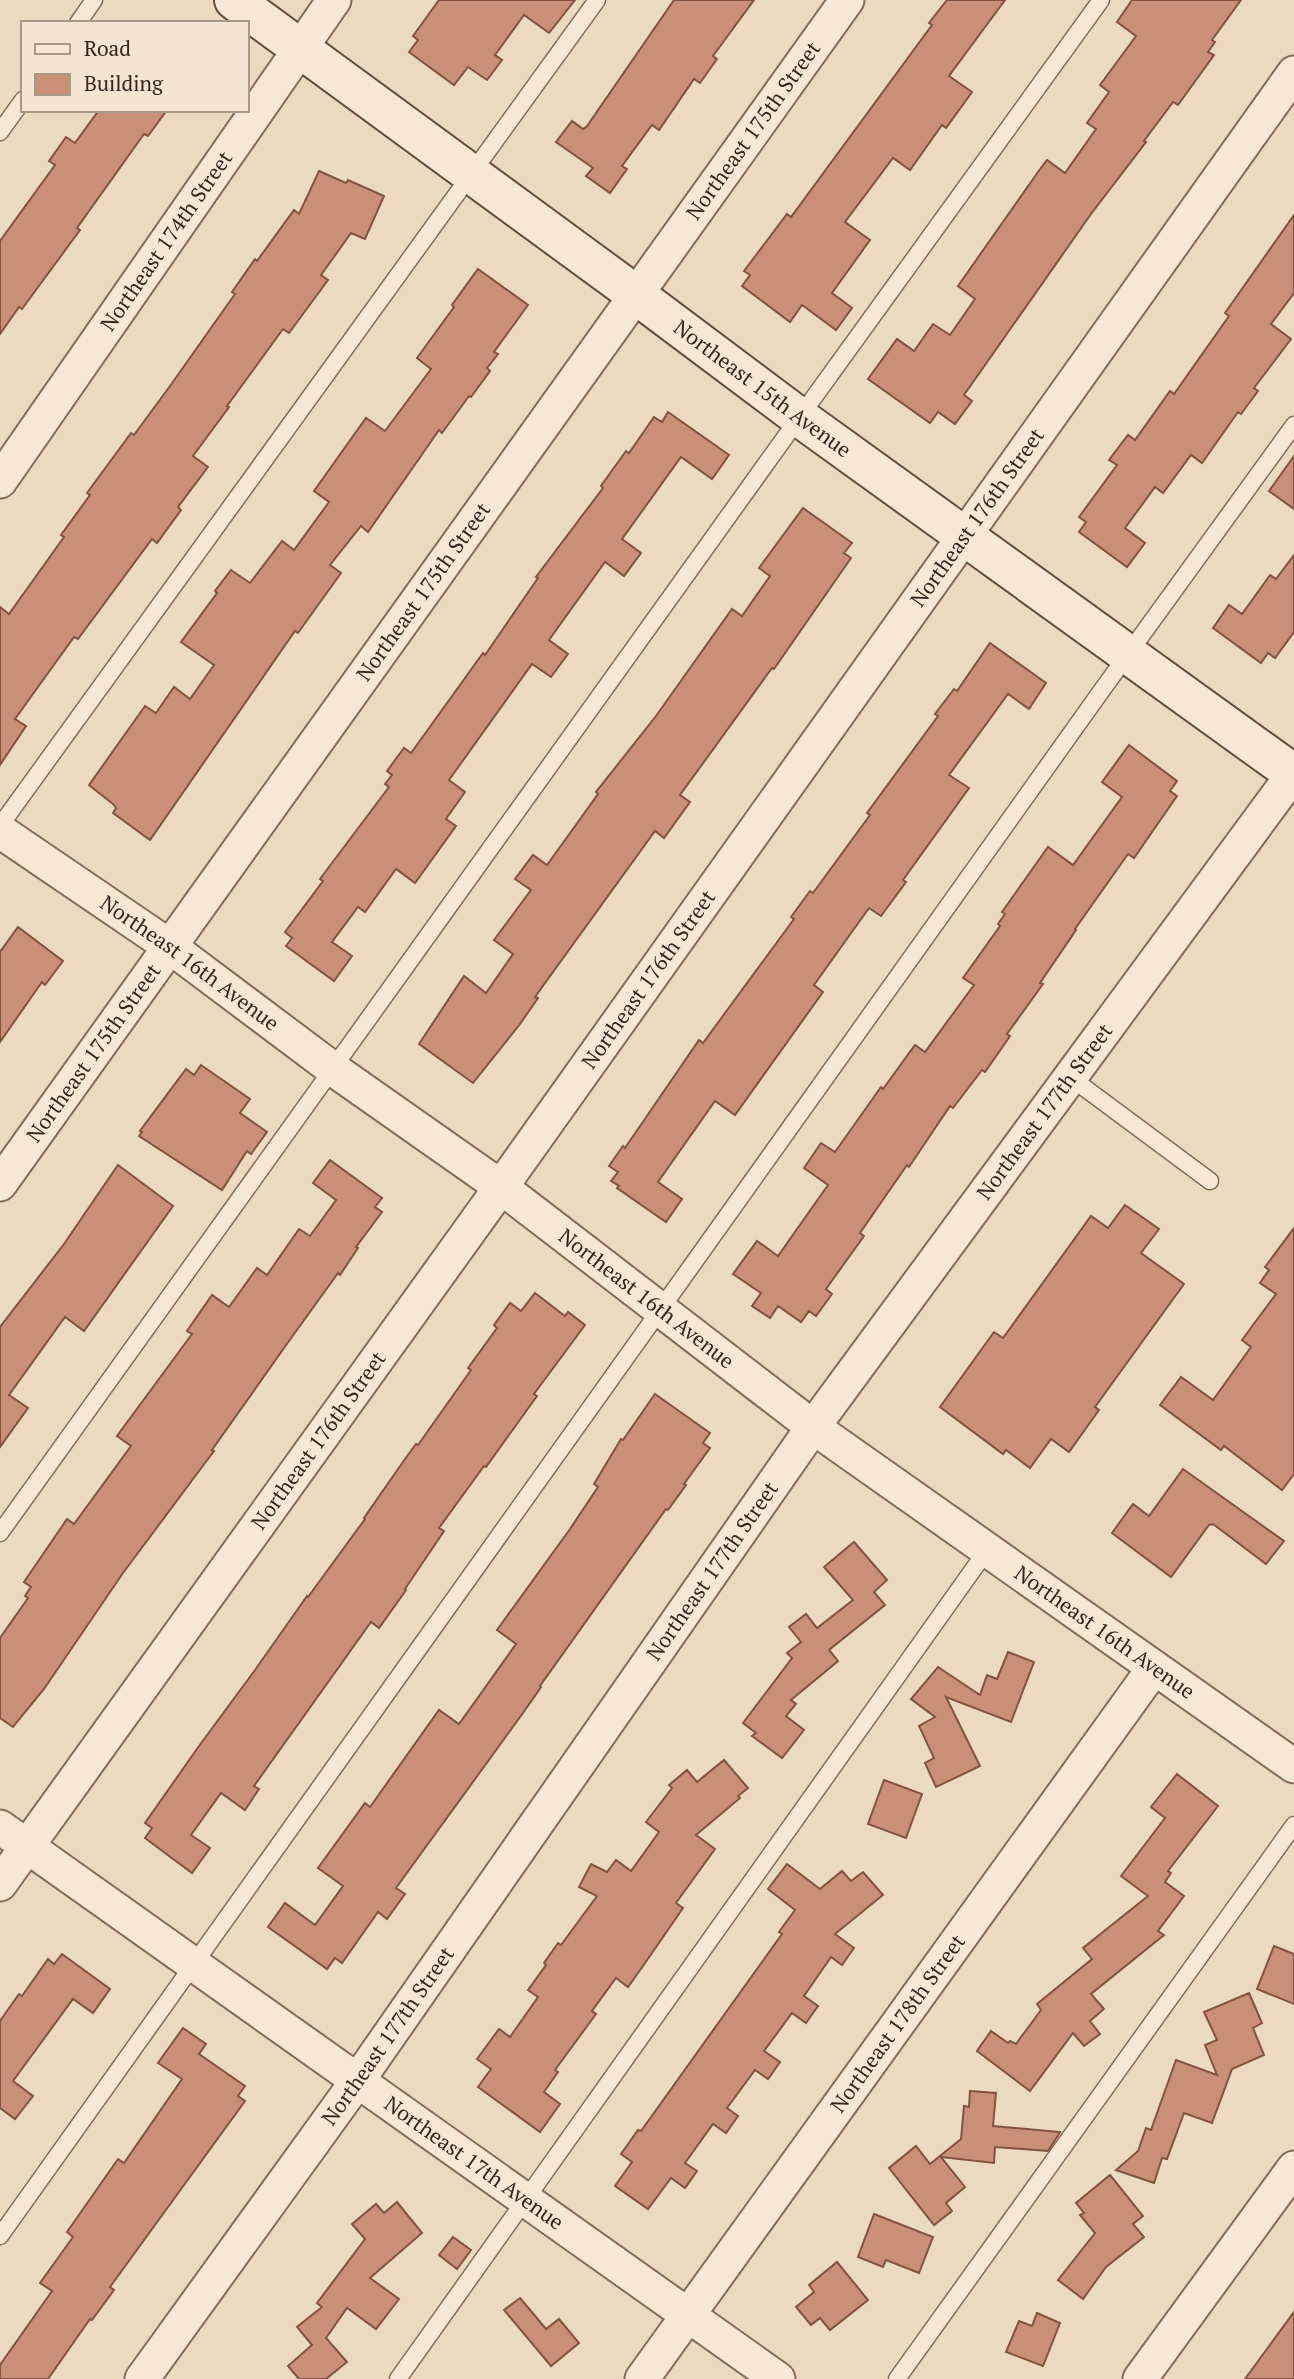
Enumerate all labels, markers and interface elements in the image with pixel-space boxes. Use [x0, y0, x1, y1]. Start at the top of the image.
legend [21, 21, 248, 112]
text: Road [84, 34, 131, 62]
street label: Northeast 175th Street [679, 35, 826, 225]
text: Building [84, 69, 164, 97]
street label: Northeast 174th Street [93, 145, 238, 336]
street label: Northeast 15th Avenue [668, 313, 857, 463]
street label: Northeast 176th Street [903, 422, 1050, 612]
street label: Northeast 175th Street [349, 496, 496, 686]
street label: Northeast 176th Street [575, 884, 721, 1074]
street label: Northeast 16th Avenue [95, 888, 285, 1037]
street label: Northeast 175th Street [19, 957, 166, 1147]
street label: Northeast 177th Street [970, 1017, 1118, 1205]
street label: Northeast 16th Avenue [553, 1221, 740, 1374]
street label: Northeast 176th Street [244, 1345, 392, 1535]
street label: Northeast 177th Street [640, 1475, 784, 1666]
street label: Northeast 16th Avenue [1009, 1558, 1201, 1705]
street label: Northeast 178th Street [823, 1928, 971, 2118]
street label: Northeast 177th Street [315, 1941, 460, 2131]
street label: Northeast 17th Avenue [379, 2089, 570, 2236]

